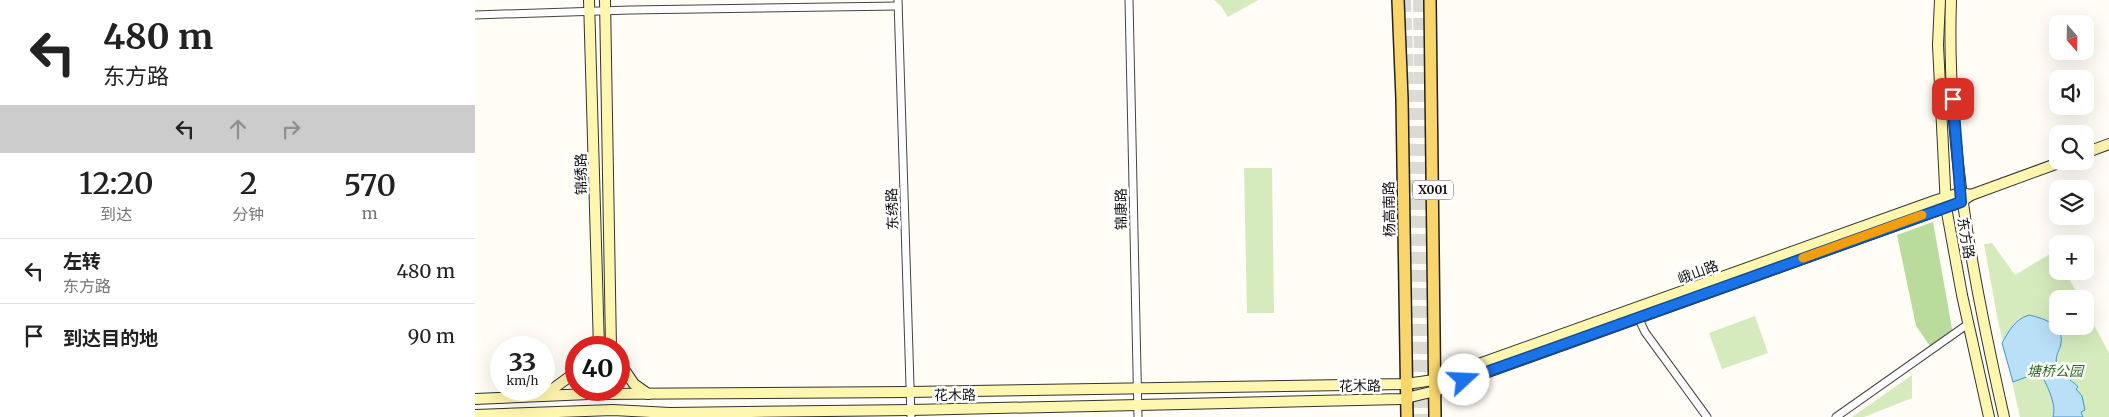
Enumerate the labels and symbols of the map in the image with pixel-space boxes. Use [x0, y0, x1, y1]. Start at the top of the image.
north arrow [2049, 15, 2094, 60]
pin [1932, 78, 1974, 120]
street label: 锦绣路 [572, 153, 590, 195]
road number: X001 [1413, 180, 1453, 200]
street label: 杨高南路 [1380, 181, 1398, 237]
street label: 东绣路 [882, 188, 902, 230]
street label: 锦康路 [1112, 188, 1130, 230]
street label: 东方路 [1953, 216, 1979, 260]
street label: 峨山路 [1675, 256, 1721, 288]
speed limit sign: 40 [565, 336, 630, 401]
position arrow [1437, 353, 1489, 405]
park label: 塘桥公园 [2027, 362, 2085, 380]
street label: 花木路 [1339, 377, 1381, 395]
street label: 花木路 [934, 386, 976, 404]

